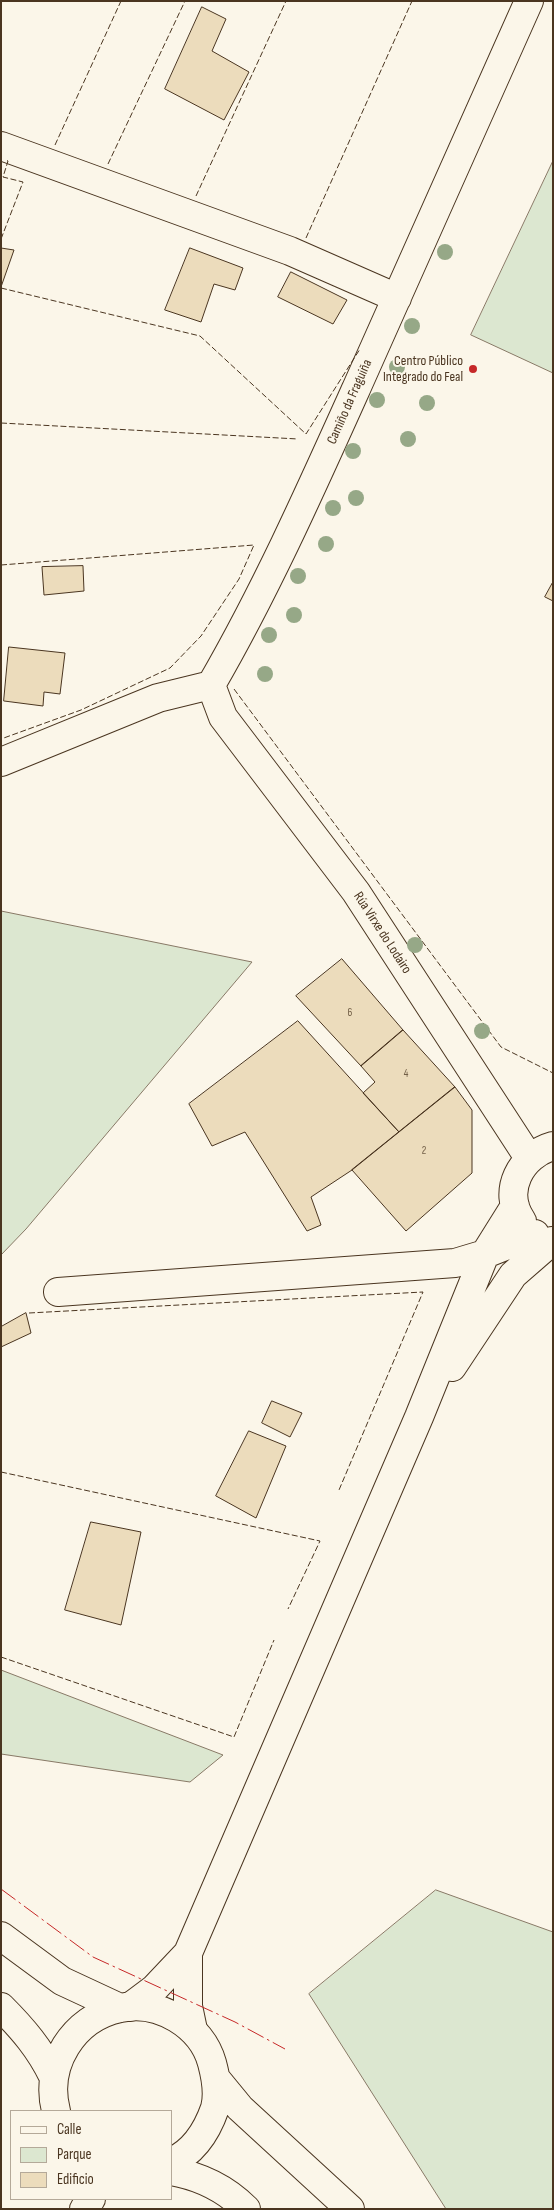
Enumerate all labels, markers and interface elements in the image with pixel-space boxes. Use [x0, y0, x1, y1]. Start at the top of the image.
place label: Centro Público Integrado do Feal [383, 353, 463, 386]
street label: Camiño da Fraguiña [324, 357, 376, 447]
marker: Centro Público Integrado do Feal [467, 363, 479, 375]
street label: Rúa Virxe do Lodairo [349, 889, 415, 977]
house number: 6 [348, 1006, 352, 1020]
house number: 4 [404, 1067, 408, 1081]
house number: 2 [422, 1144, 426, 1158]
legend [10, 2110, 172, 2200]
text: Calle [57, 2120, 81, 2139]
text: Parque [57, 2145, 92, 2164]
text: Edificio [57, 2170, 94, 2189]

